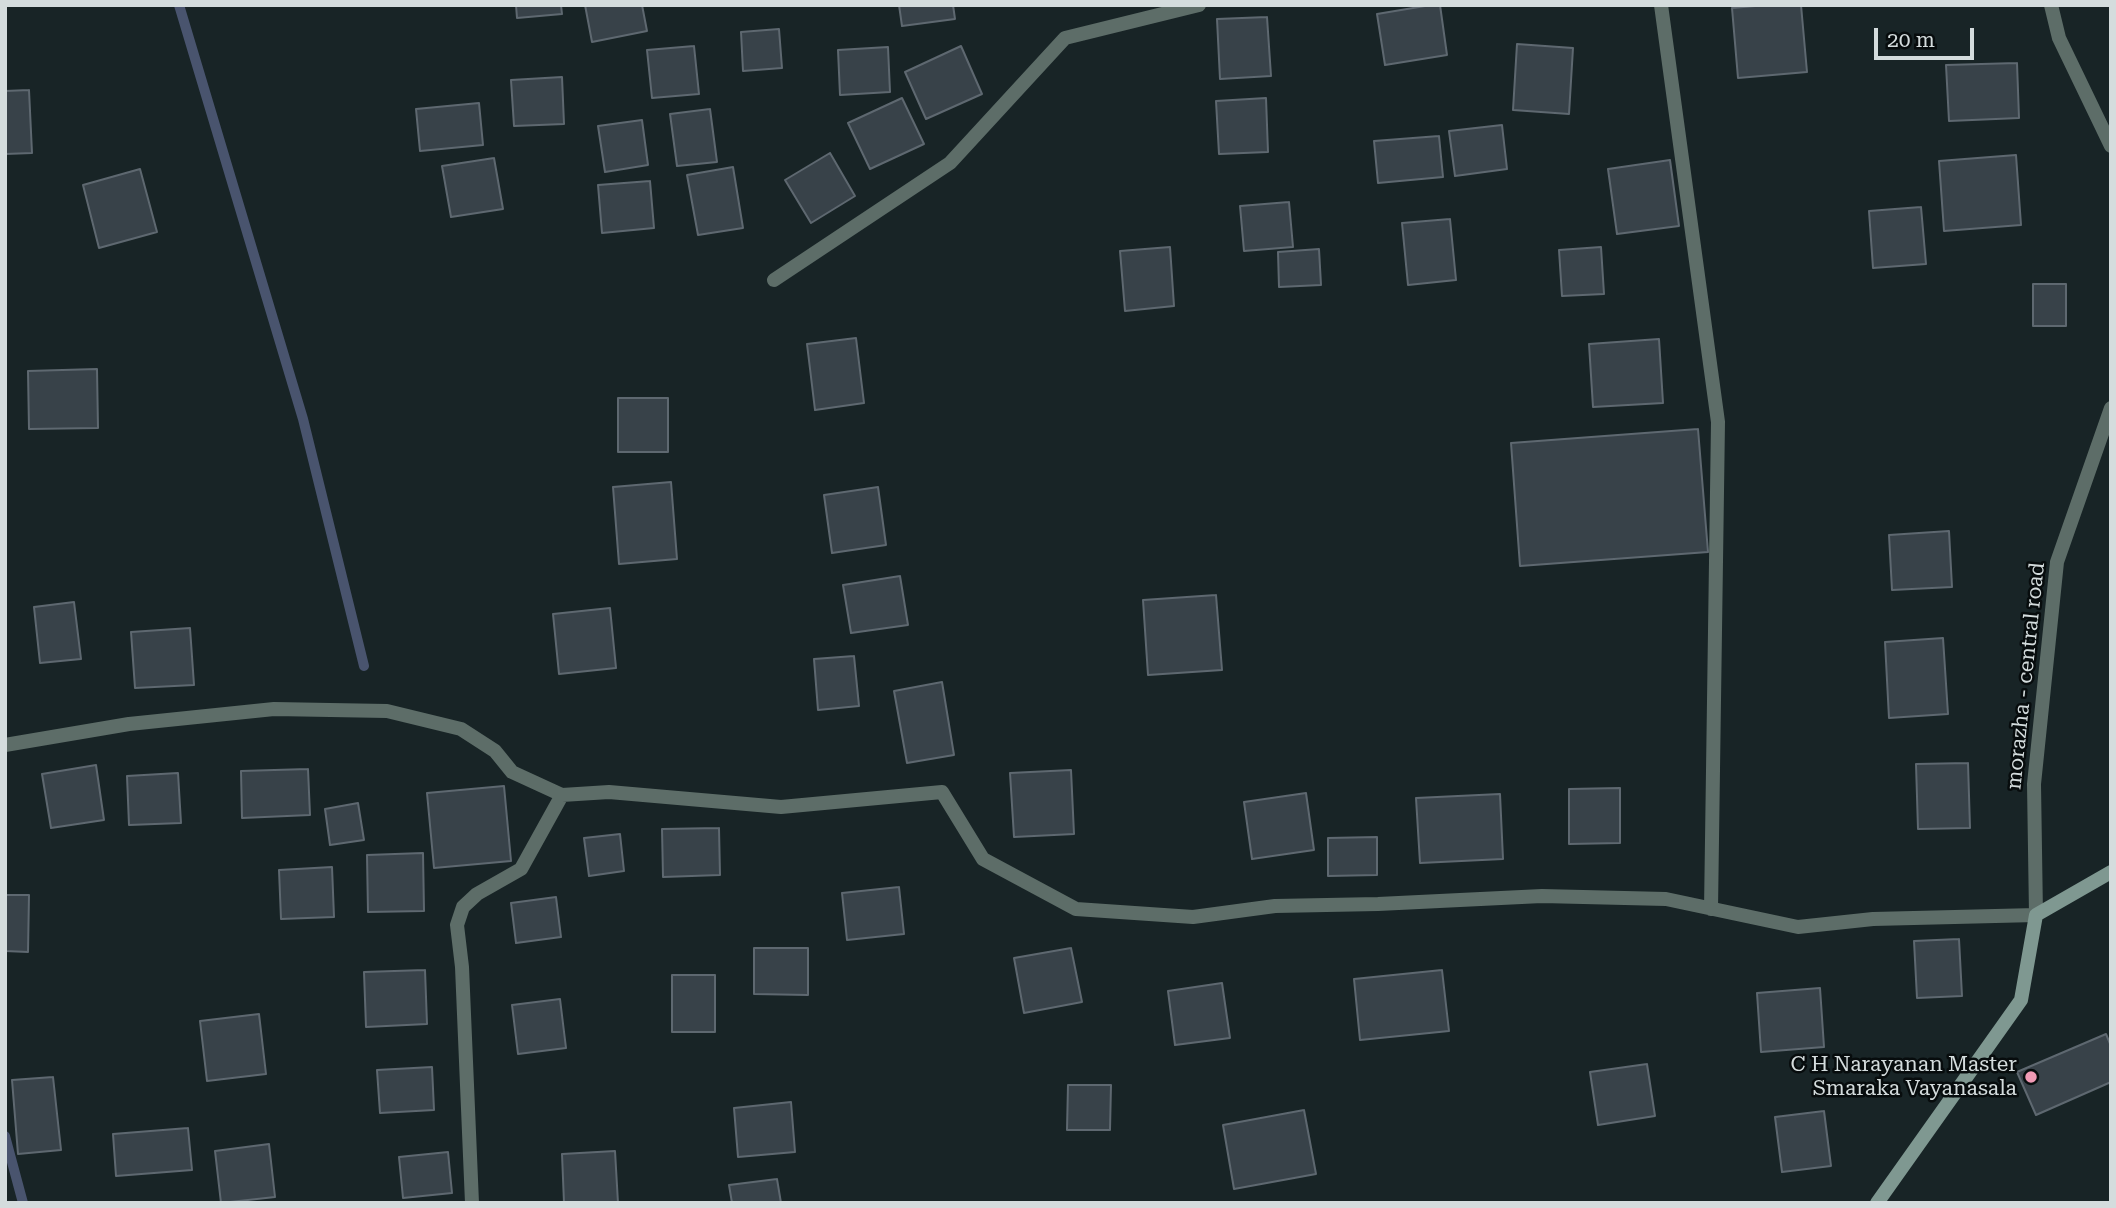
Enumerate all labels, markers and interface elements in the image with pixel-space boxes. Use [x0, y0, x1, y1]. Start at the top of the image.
scale bar [1878, 14, 1978, 58]
text: 20 m [1887, 28, 1935, 52]
street label: morazha - central road [2002, 561, 2050, 791]
place label: C H Narayanan Master Smaraka Vayanasala [1791, 1052, 2017, 1102]
marker: C H Narayanan Master Smaraka Vayanasala [2023, 1069, 2039, 1085]

